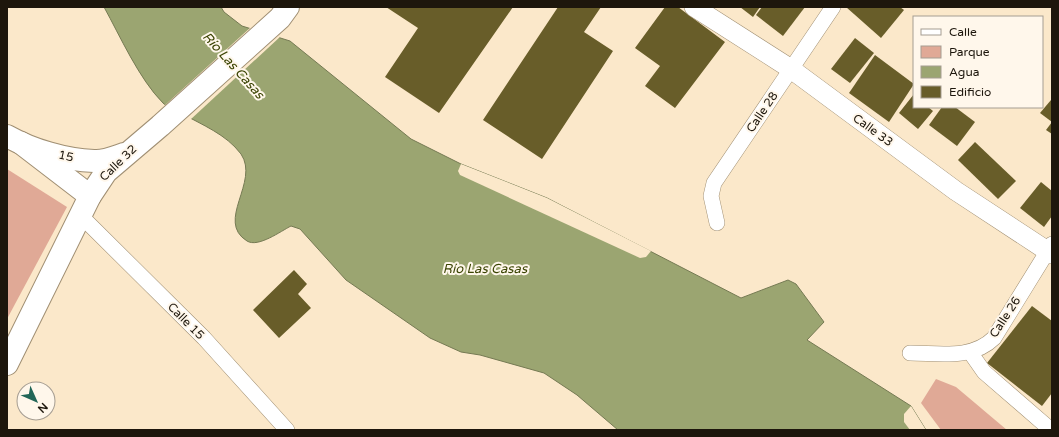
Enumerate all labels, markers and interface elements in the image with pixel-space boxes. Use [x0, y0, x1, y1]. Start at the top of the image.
legend [913, 16, 1043, 108]
text: Calle [949, 25, 977, 39]
water label: Río Las Casas [199, 29, 268, 103]
text: Parque [949, 45, 990, 59]
text: Agua [949, 65, 979, 79]
text: Edificio [949, 85, 991, 99]
street label: Calle 28 [743, 89, 781, 135]
street label: Calle 33 [850, 111, 896, 149]
street label: Calle 32 [97, 142, 139, 184]
street label: 15 [57, 148, 75, 164]
water label: Río Las Casas [443, 261, 528, 277]
street label: Calle 26 [987, 294, 1023, 340]
street label: Calle 15 [165, 300, 207, 342]
north arrow [16, 381, 56, 421]
text: N [35, 400, 50, 415]

